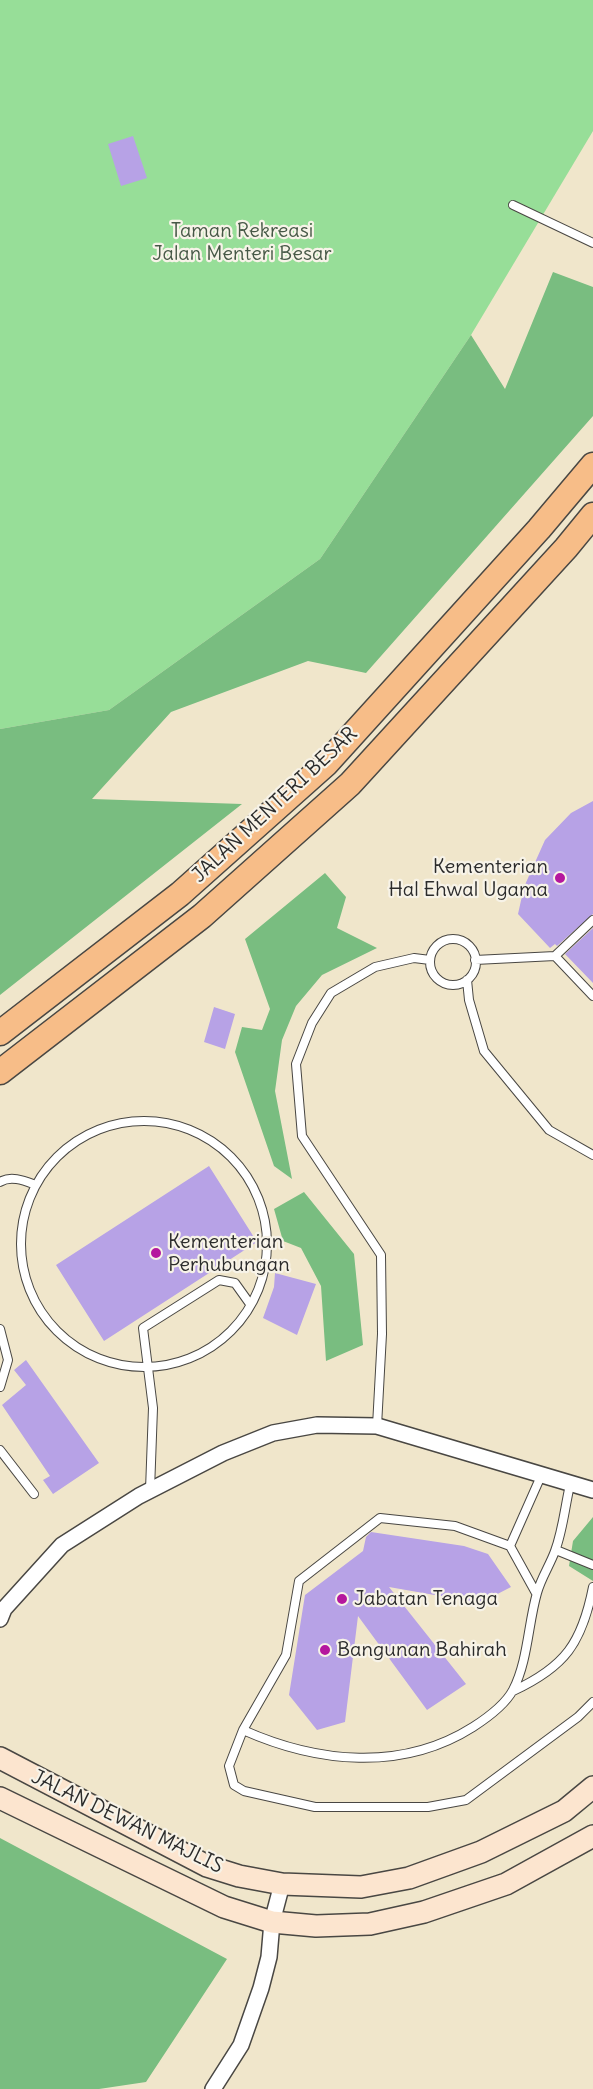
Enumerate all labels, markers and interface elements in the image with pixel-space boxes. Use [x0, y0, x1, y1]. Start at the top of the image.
park label: Taman Rekreasi Jalan Menteri Besar [152, 219, 332, 266]
street label: JALAN MENTERI BESAR [187, 722, 363, 888]
place label: Kementerian Hal Ehwal Ugama [388, 855, 548, 902]
marker: Kementerian Hal Ehwal Ugama [553, 871, 567, 885]
place label: Kementerian Perhubungan [168, 1230, 290, 1277]
marker: Kementerian Perhubungan [149, 1246, 163, 1260]
place label: Jabatan Tenaga [354, 1587, 498, 1611]
marker: Jabatan Tenaga [335, 1592, 349, 1606]
place label: Bangunan Bahirah [337, 1638, 507, 1662]
marker: Bangunan Bahirah [318, 1643, 332, 1657]
street label: JALAN DEWAN MAJLIS [27, 1765, 227, 1879]

